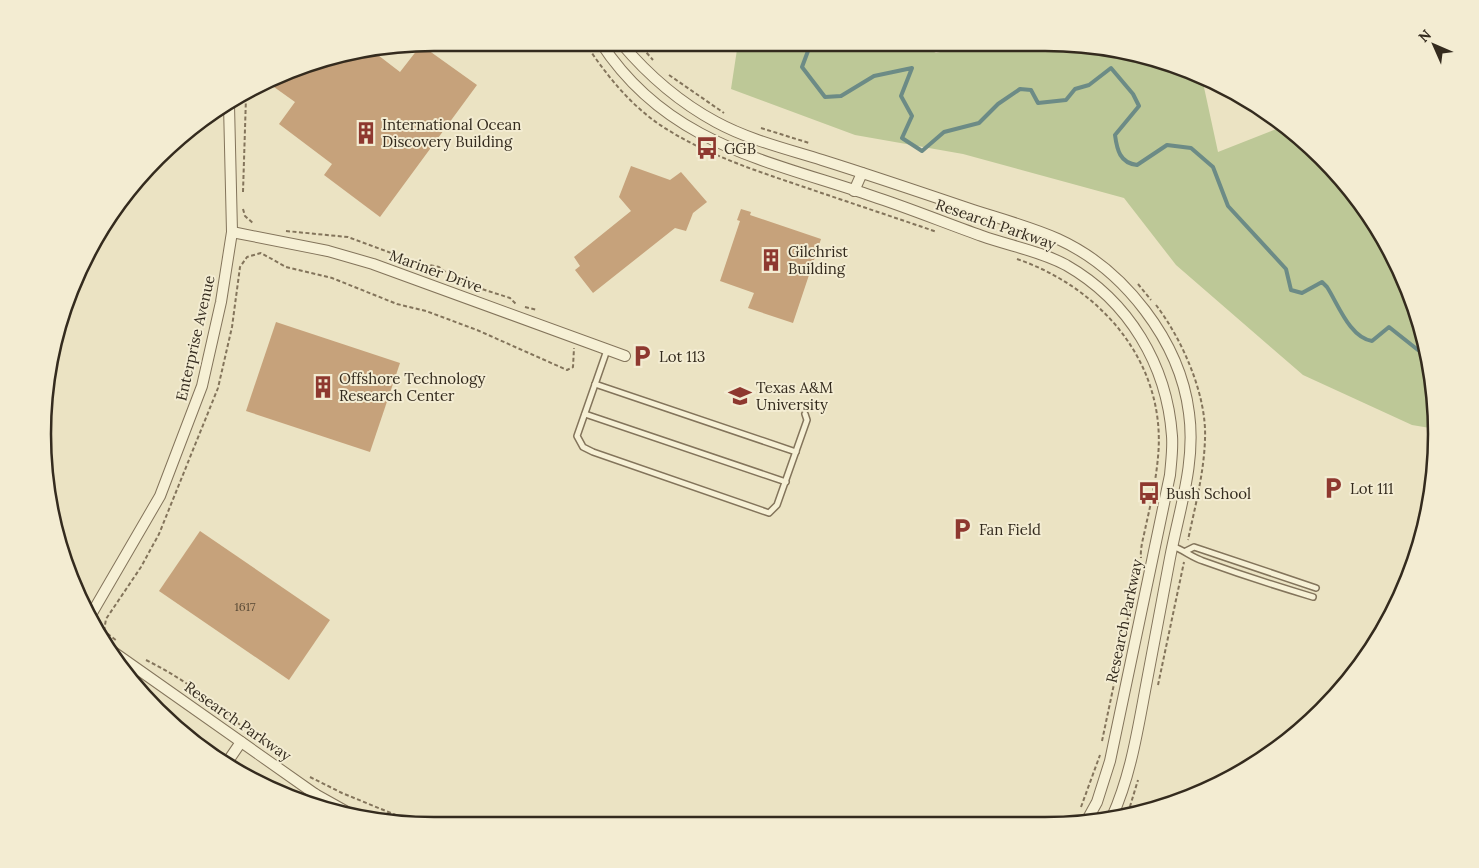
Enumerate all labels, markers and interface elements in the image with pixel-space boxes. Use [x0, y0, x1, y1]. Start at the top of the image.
north arrow [1409, 20, 1459, 70]
text: N [1415, 25, 1435, 46]
place label: International Ocean Discovery Building [382, 115, 521, 151]
building icon: International Ocean Discovery Building [353, 120, 379, 146]
bus stop icon: GGB [694, 135, 720, 161]
place label: GGB [724, 139, 756, 158]
street label: Research Parkway [933, 194, 1059, 254]
place label: Gilchrist Building [788, 242, 848, 278]
street label: Mariner Drive [387, 245, 485, 297]
building icon: Gilchrist Building [758, 247, 784, 273]
street label: Enterprise Avenue [171, 273, 219, 403]
parking icon: Lot 113 [629, 343, 655, 369]
place label: Lot 113 [659, 347, 705, 366]
place label: Offshore Technology Research Center [339, 369, 486, 405]
building icon: Offshore Technology Research Center [310, 374, 336, 400]
place label: Texas A&M University [756, 378, 833, 414]
school or university icon: Texas A&M University [727, 383, 753, 409]
parking icon: Lot 111 [1320, 475, 1346, 501]
place label: Lot 111 [1350, 479, 1394, 498]
bus stop icon: Bush School [1136, 480, 1162, 506]
place label: Bush School [1166, 484, 1251, 503]
parking icon: Fan Field [949, 516, 975, 542]
place label: Fan Field [979, 520, 1041, 539]
street label: Research Parkway [1102, 557, 1146, 685]
house number: 1617 [234, 599, 256, 614]
street label: Research Parkway [181, 677, 295, 765]

